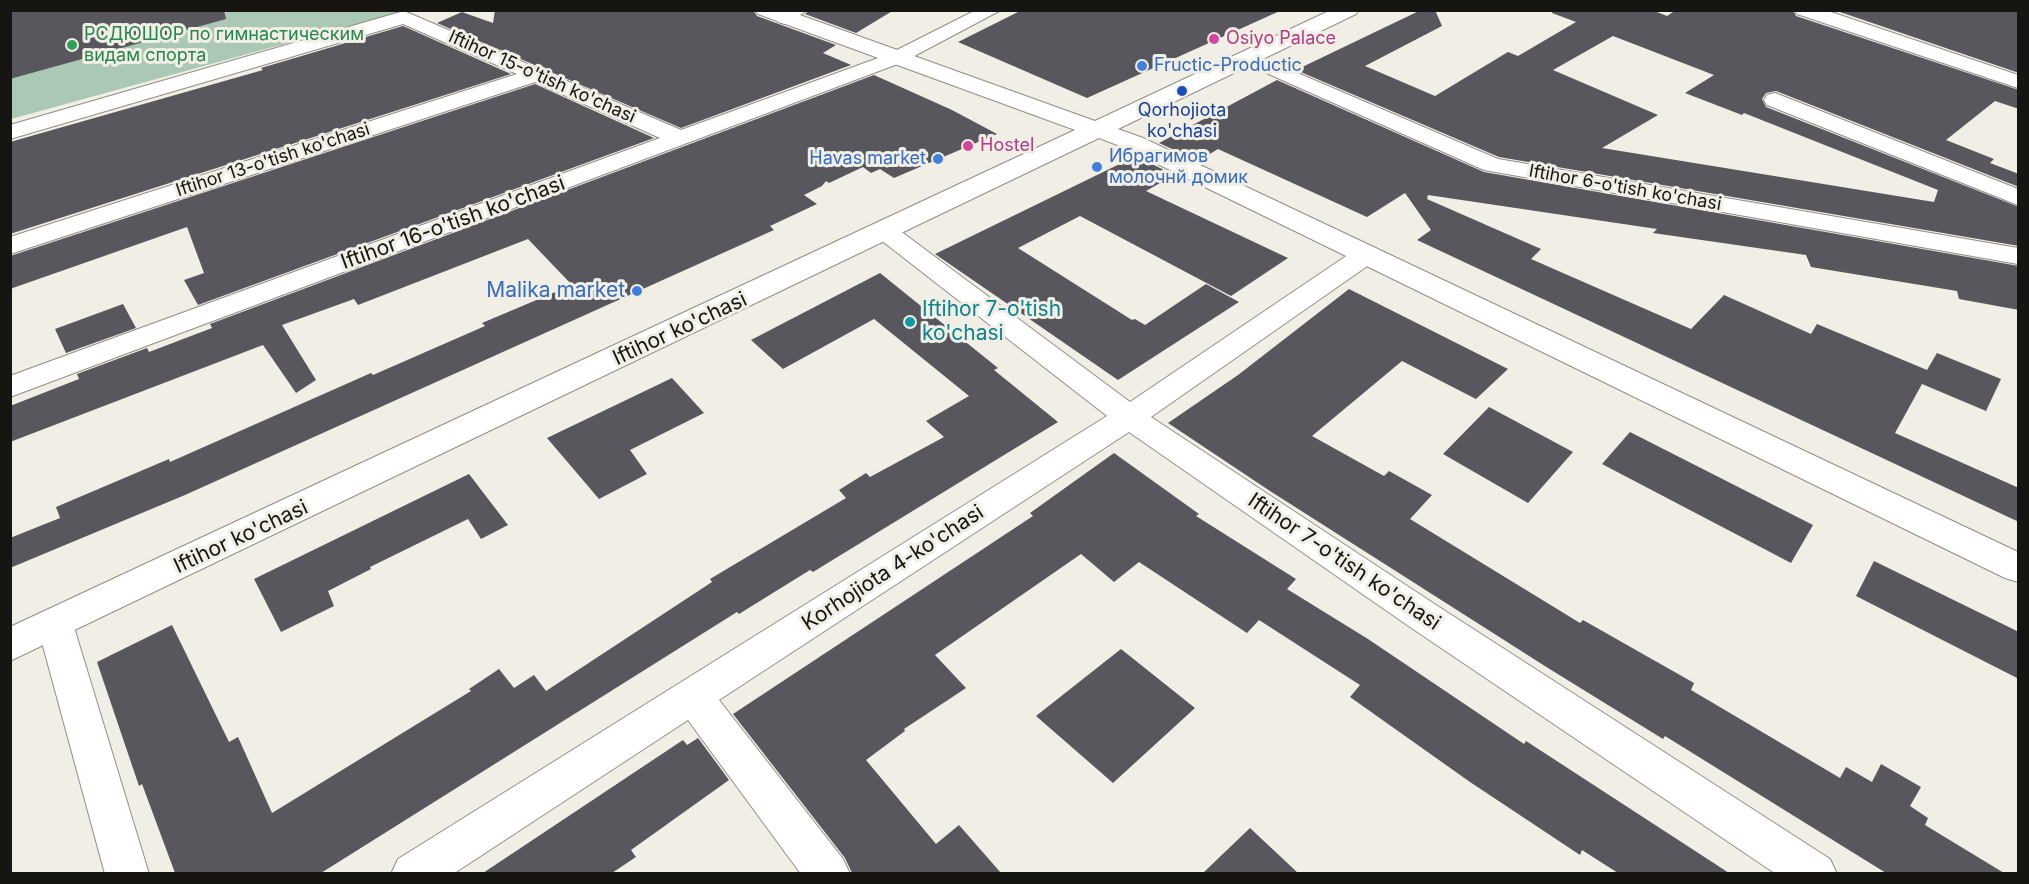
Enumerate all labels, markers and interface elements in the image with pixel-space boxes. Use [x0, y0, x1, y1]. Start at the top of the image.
place label: РСДЮШОР по гимнастическим видам спорта [84, 24, 364, 66]
street label: Iftihor 15-o'tish ko'chasi [445, 26, 639, 128]
place label: Osiyo Palace [1226, 28, 1336, 50]
marker: Osiyo Palace [1207, 32, 1221, 46]
marker: РСДЮШОР по гимнастическим видам спорта [65, 38, 79, 52]
place label: Fructic-Productic [1154, 55, 1302, 77]
marker: Fructic-Productic [1135, 59, 1149, 73]
marker: Qorhojiota ko'chasi [1175, 84, 1189, 98]
place label: Qorhojiota ko'chasi [1138, 100, 1226, 142]
street label: Iftihor 13-o'tish ko'chasi [173, 118, 373, 202]
place label: Hostel [980, 135, 1034, 157]
marker: Hostel [961, 139, 975, 153]
place label: Ибрагимов молочнй домик [1109, 146, 1248, 188]
place label: Havas market [809, 148, 926, 170]
marker: Havas market [931, 152, 945, 166]
marker: Ибрагимов молочнй домик [1090, 160, 1104, 174]
street label: Iftihor 6-o'tish ko'chasi [1527, 160, 1723, 216]
street label: Iftihor 16-o'tish ko'chasi [338, 171, 568, 275]
place label: Malika market [486, 278, 625, 304]
marker: Malika market [630, 284, 644, 298]
street label: Iftihor ko'chasi [609, 287, 751, 371]
place label: Iftihor 7-o'tish ko'chasi [922, 297, 1061, 347]
marker: Iftihor 7-o'tish ko'chasi [903, 315, 917, 329]
street label: Iftihor 7-o'tish ko'chasi [1243, 488, 1445, 636]
street label: Iftihor ko'chasi [170, 495, 312, 579]
street label: Korhojiota 4-ko'chasi [797, 500, 989, 636]

